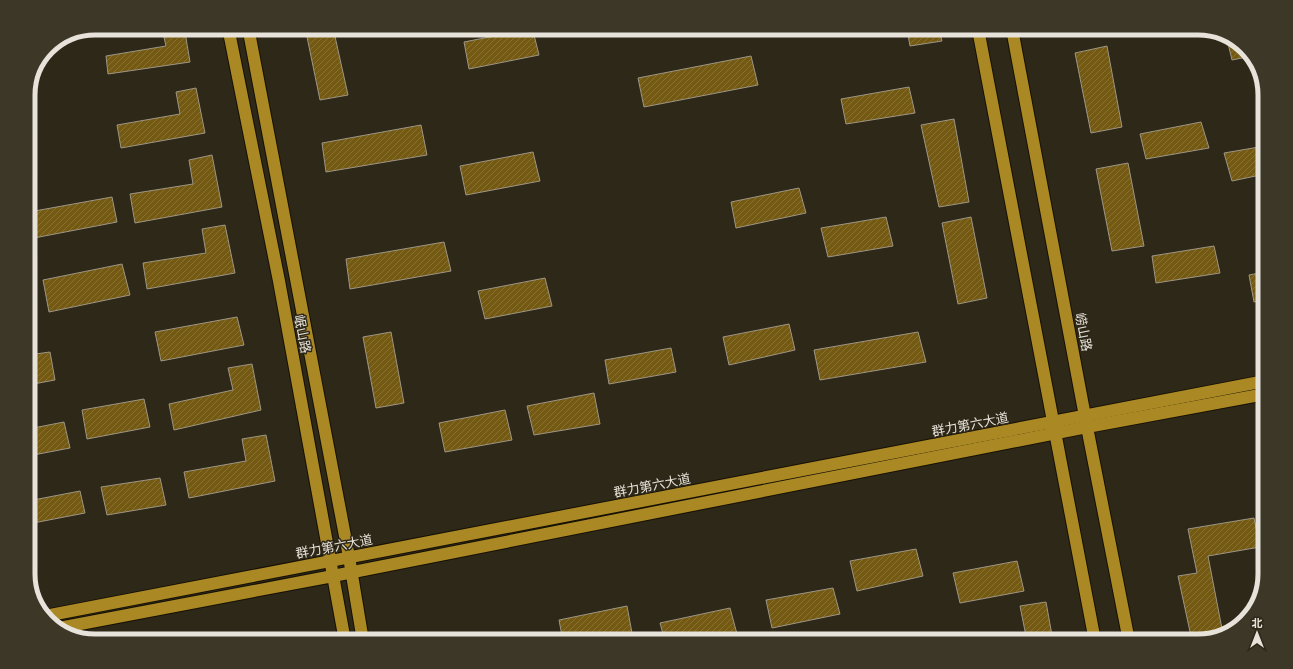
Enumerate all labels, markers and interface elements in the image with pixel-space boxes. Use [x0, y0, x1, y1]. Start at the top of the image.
street label: 崂山路 [1072, 312, 1095, 353]
street label: 岷山路 [291, 314, 314, 355]
street label: 群力第六大道 [930, 410, 1010, 439]
street label: 群力第六大道 [612, 471, 692, 500]
street label: 群力第六大道 [294, 532, 374, 561]
north arrow [1237, 613, 1277, 653]
text: 北 [1252, 617, 1263, 630]

